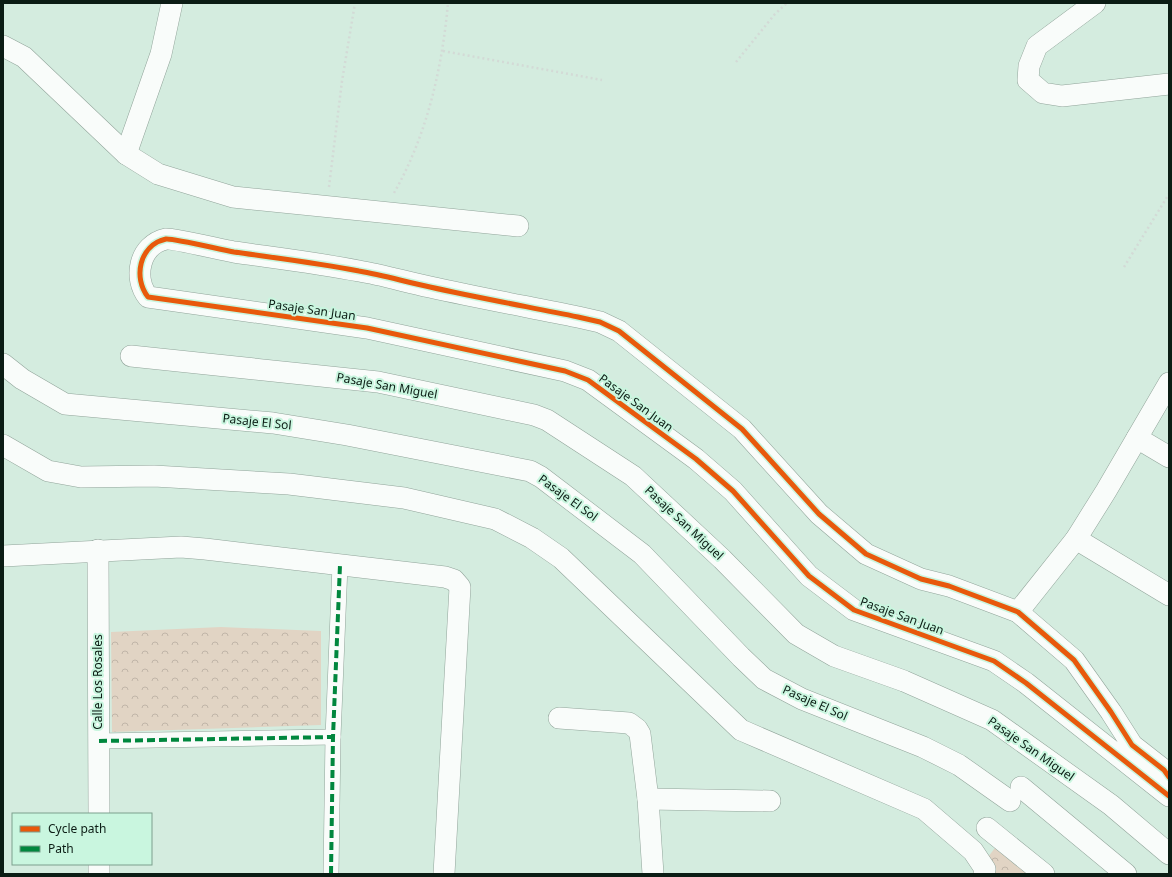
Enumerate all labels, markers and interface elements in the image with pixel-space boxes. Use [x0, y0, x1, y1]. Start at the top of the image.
street label: Pasaje San Juan [267, 295, 357, 324]
street label: Pasaje San Miguel [335, 368, 439, 403]
street label: Pasaje San Juan [596, 370, 677, 435]
street label: Pasaje El Sol [222, 409, 292, 434]
street label: Pasaje El Sol [535, 470, 601, 525]
street label: Pasaje San Miguel [641, 482, 727, 564]
street label: Pasaje San Juan [858, 592, 946, 639]
street label: Calle Los Rosales [89, 634, 106, 730]
street label: Pasaje El Sol [780, 681, 850, 724]
street label: Pasaje San Miguel [985, 712, 1078, 785]
legend [12, 813, 152, 865]
text: Cycle path [48, 820, 106, 837]
text: Path [48, 840, 74, 857]

